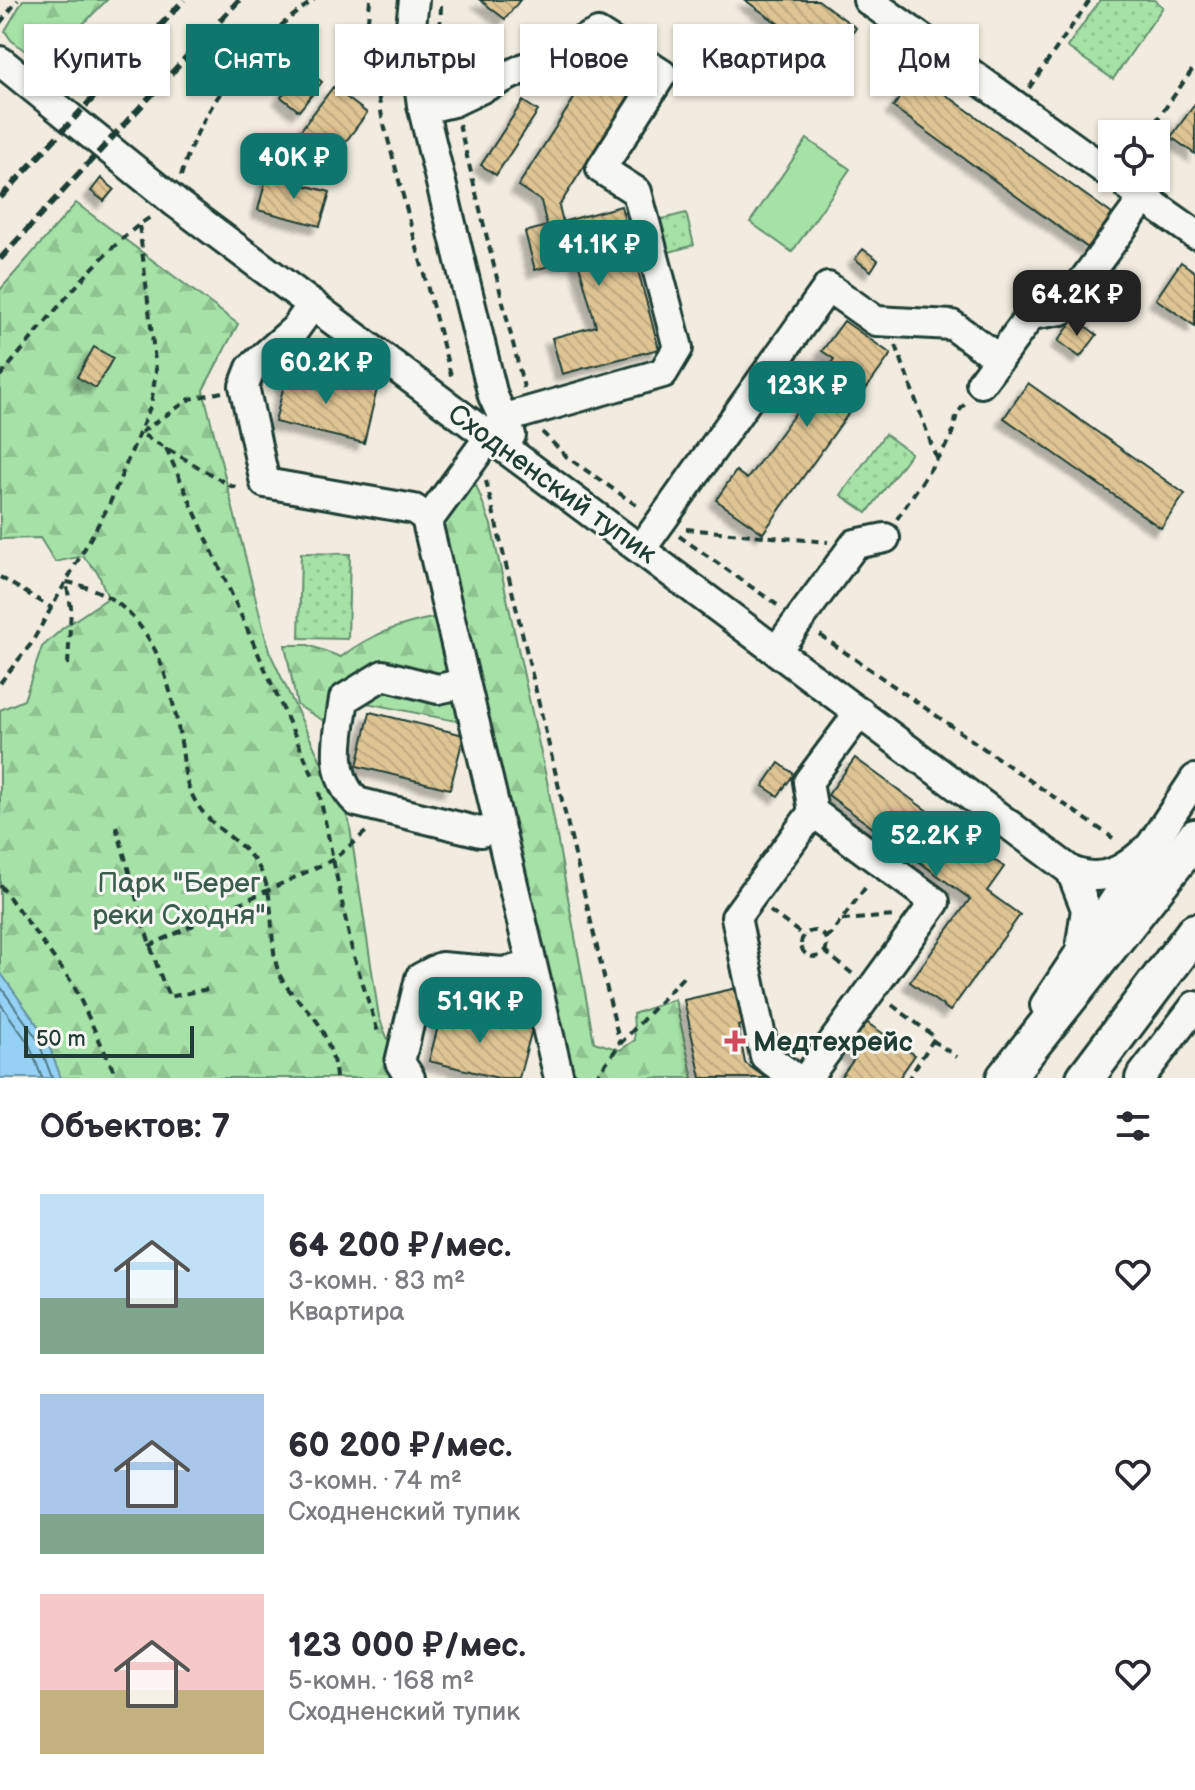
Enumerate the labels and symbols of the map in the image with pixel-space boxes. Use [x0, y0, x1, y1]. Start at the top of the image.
pin: 40K ₽ [238, 133, 350, 201]
pin: 41.1K ₽ [525, 220, 673, 288]
pin: 64.2K ₽ [1003, 270, 1151, 338]
pin: 60.2K ₽ [252, 338, 400, 406]
pin: 123K ₽ [742, 361, 872, 429]
street label: Сходненский тупик [441, 397, 663, 571]
pin: 52.2K ₽ [862, 811, 1010, 879]
park label: Парк "Берег реки Сходня" [92, 867, 266, 932]
pin: 51.9K ₽ [406, 977, 554, 1045]
scale bar [24, 1022, 194, 1058]
place label: Медтехрейс [753, 1026, 913, 1059]
marker: Медтехрейс [724, 1030, 746, 1052]

